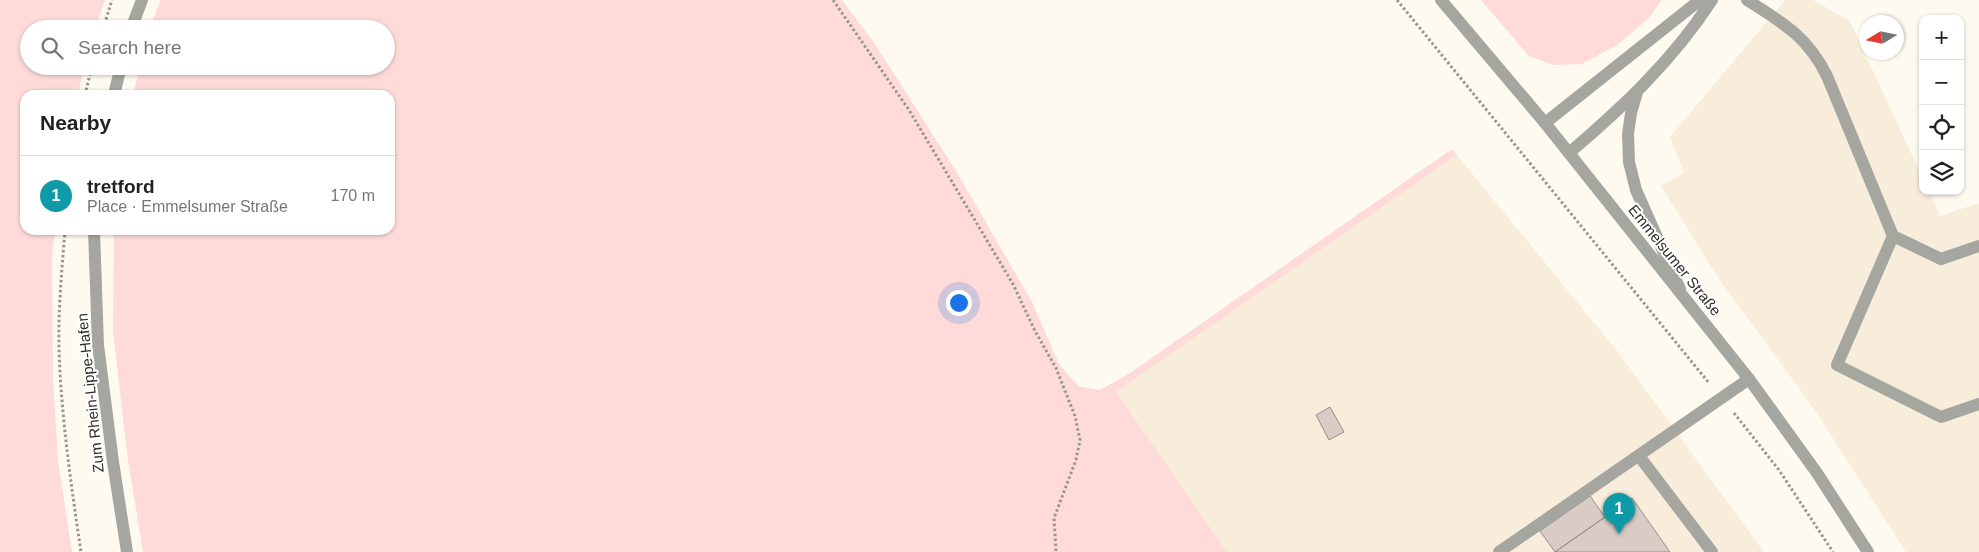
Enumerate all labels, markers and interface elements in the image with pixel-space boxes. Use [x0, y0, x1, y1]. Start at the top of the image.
north arrow [1859, 15, 1904, 60]
map controls [1919, 15, 1964, 195]
button: + [1919, 15, 1964, 60]
search box [20, 20, 395, 75]
icon: search [38, 34, 66, 62]
text: Search here [78, 37, 182, 58]
button: − [1919, 60, 1964, 105]
button: locate [1919, 105, 1964, 150]
text: Nearby [40, 111, 111, 134]
button: layers [1919, 150, 1964, 195]
text: tretford [87, 176, 155, 197]
text: 1 [52, 187, 60, 204]
text: 170 m [331, 187, 375, 204]
text: Place · Emmelsumer Straße [87, 198, 288, 215]
street label: Emmelsumer Straße [1625, 201, 1725, 319]
your location [946, 290, 972, 316]
street label: Zum Rhein-Lippe-Hafen [73, 313, 107, 473]
pin: 1 [1603, 493, 1635, 534]

